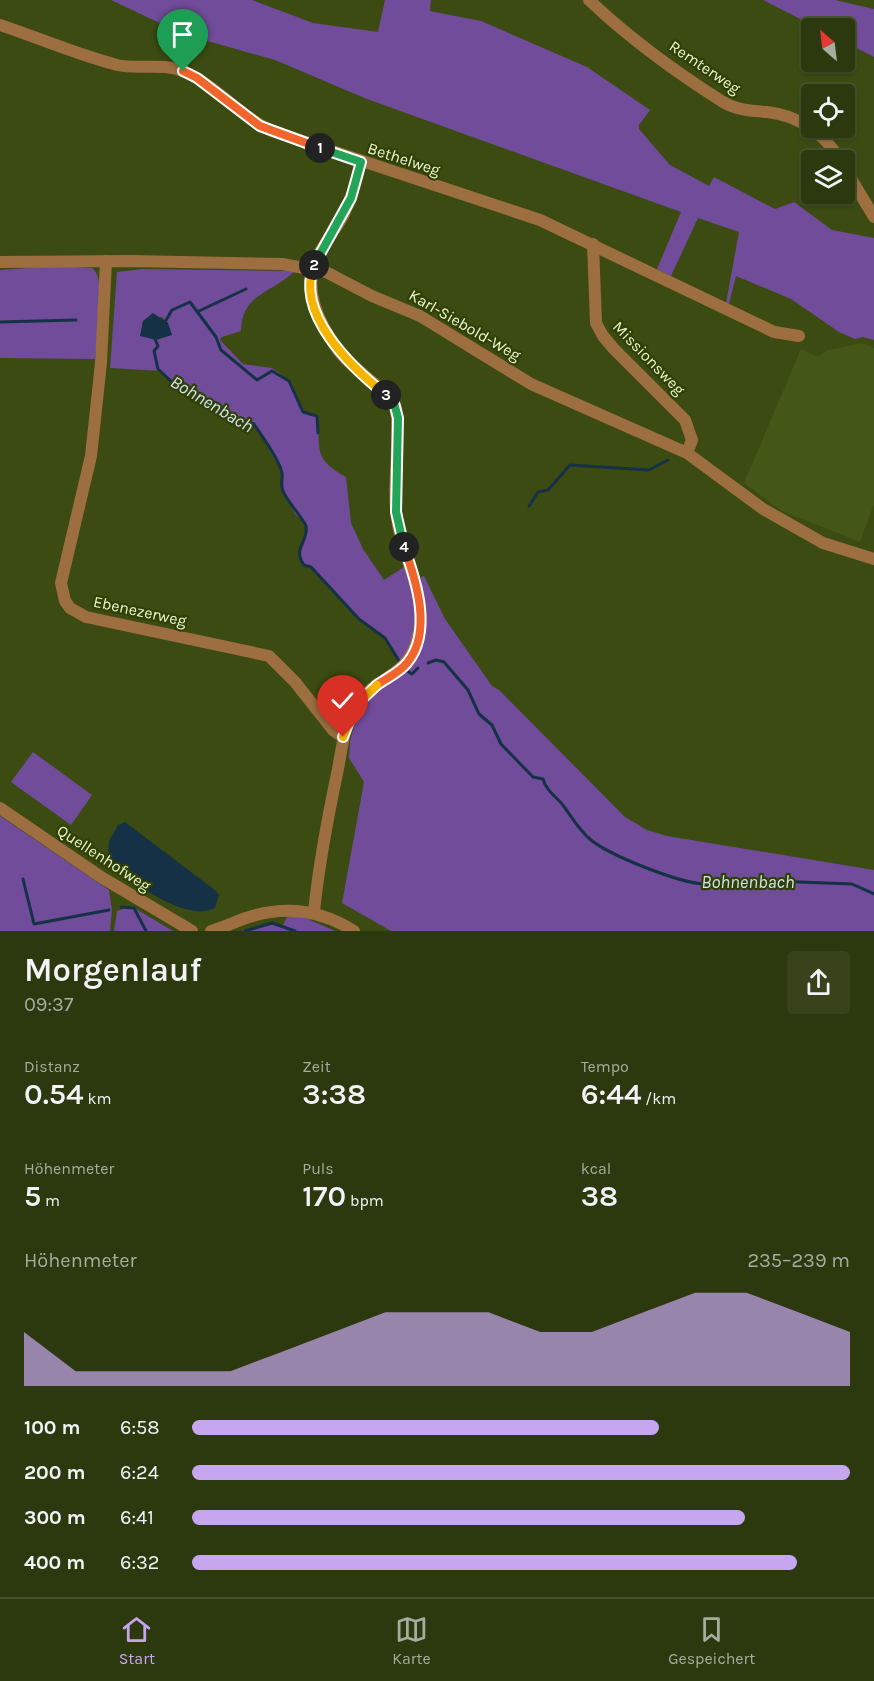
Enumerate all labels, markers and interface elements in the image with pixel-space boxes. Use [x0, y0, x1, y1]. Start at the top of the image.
pin [157, 9, 208, 71]
icon: arrive [166, 18, 199, 51]
north arrow [801, 18, 855, 72]
map controls [801, 18, 855, 204]
street label: Remterweg [666, 36, 744, 98]
button: locate [801, 84, 855, 138]
pin: 1 [305, 133, 335, 163]
text: 1 [317, 138, 323, 157]
street label: Bethelweg [365, 138, 443, 180]
button: layers [801, 150, 855, 204]
pin: 2 [299, 250, 329, 280]
text: 2 [309, 255, 319, 274]
street label: Karl-Siebold-Weg [406, 285, 524, 365]
street label: Missionsweg [609, 317, 689, 399]
water label: Bohnenbach [166, 371, 258, 437]
pin: 3 [371, 380, 401, 410]
text: 3 [381, 385, 391, 404]
pin: 4 [389, 532, 419, 562]
text: 4 [399, 537, 409, 556]
street label: Ebenezerweg [92, 592, 188, 630]
pin [317, 675, 368, 737]
icon: check [326, 684, 359, 717]
street label: Quellenhofweg [54, 821, 154, 895]
water label: Bohnenbach [701, 871, 795, 893]
text: Morgenlauf [24, 951, 201, 989]
button: share [787, 951, 850, 1014]
text: 09:37 [24, 993, 73, 1016]
text: Distanz [24, 1057, 80, 1076]
text: Zeit [302, 1057, 331, 1076]
text: Tempo [581, 1057, 629, 1076]
text: 0.54 [24, 1076, 84, 1112]
text: 3:38 [302, 1076, 366, 1112]
text: 6:44 [581, 1076, 641, 1112]
text: km [84, 1089, 111, 1108]
text: /km [641, 1089, 676, 1108]
text: Höhenmeter [24, 1159, 114, 1178]
text: Puls [302, 1159, 334, 1178]
text: kcal [581, 1159, 611, 1178]
text: 5 [24, 1178, 41, 1214]
text: 170 [302, 1178, 346, 1214]
text: 38 [581, 1178, 618, 1214]
text: m [41, 1191, 60, 1210]
text: bpm [346, 1191, 384, 1210]
text: Höhenmeter [24, 1249, 137, 1272]
text: 235–239 m [747, 1249, 850, 1272]
text: 100 m [24, 1416, 80, 1439]
text: 6:58 [120, 1416, 160, 1439]
text: 200 m [24, 1461, 85, 1484]
text: 6:24 [120, 1461, 159, 1484]
text: 300 m [24, 1506, 86, 1529]
text: 6:41 [120, 1506, 154, 1529]
text: 400 m [24, 1551, 85, 1574]
text: 6:32 [120, 1551, 159, 1574]
tab: Start [119, 1613, 155, 1668]
tab: Karte [392, 1613, 431, 1668]
tab: Gespeichert [668, 1613, 755, 1668]

